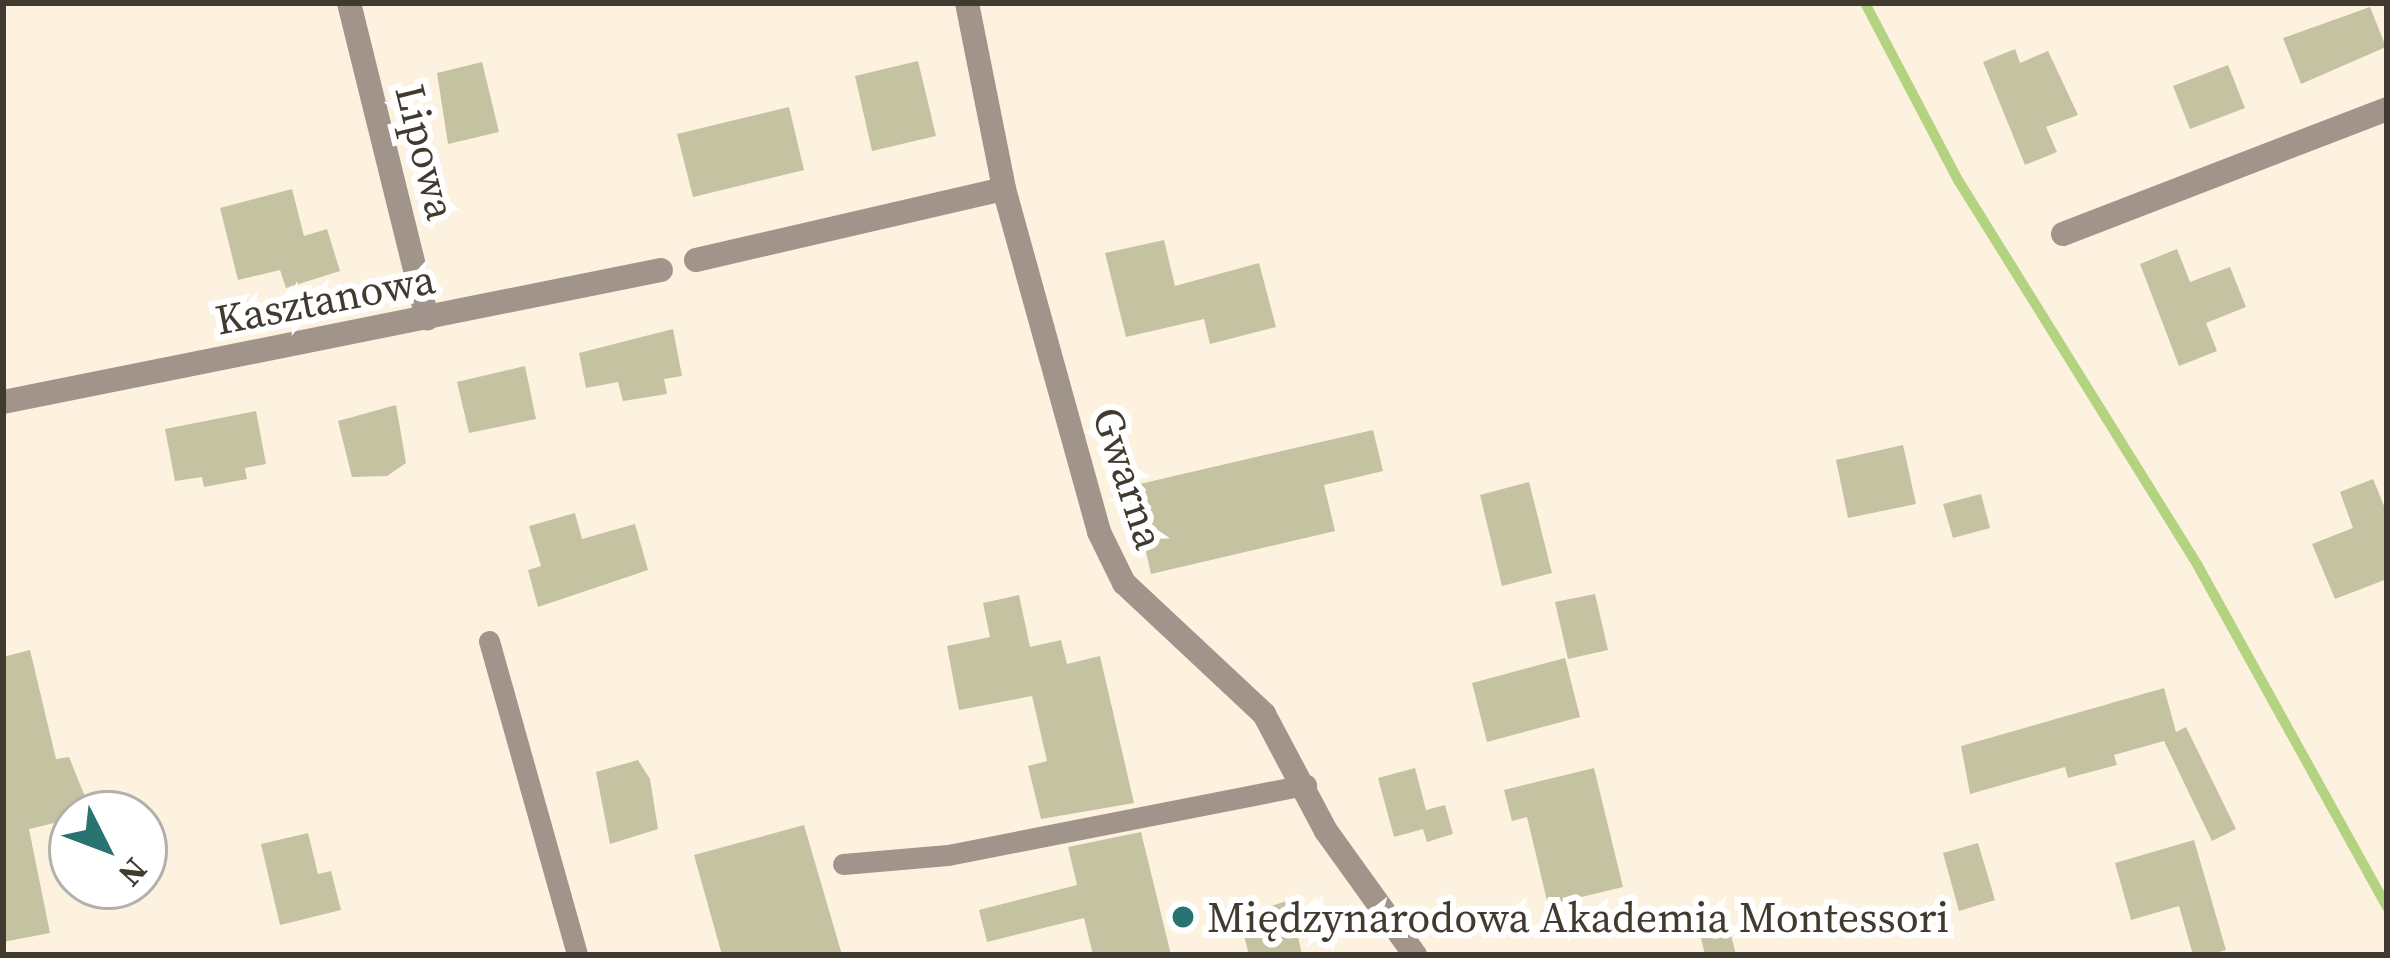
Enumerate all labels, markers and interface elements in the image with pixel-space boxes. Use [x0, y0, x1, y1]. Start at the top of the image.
street label: Lipowa [385, 79, 467, 225]
street label: Kasztanowa [211, 253, 439, 345]
street label: Gwarna [1083, 401, 1175, 555]
north arrow [48, 790, 168, 910]
text: N [108, 848, 158, 896]
place label: Międzynarodowa Akademia Montessori [1207, 892, 1949, 942]
marker: Międzynarodowa Akademia Montessori [1170, 904, 1196, 930]

